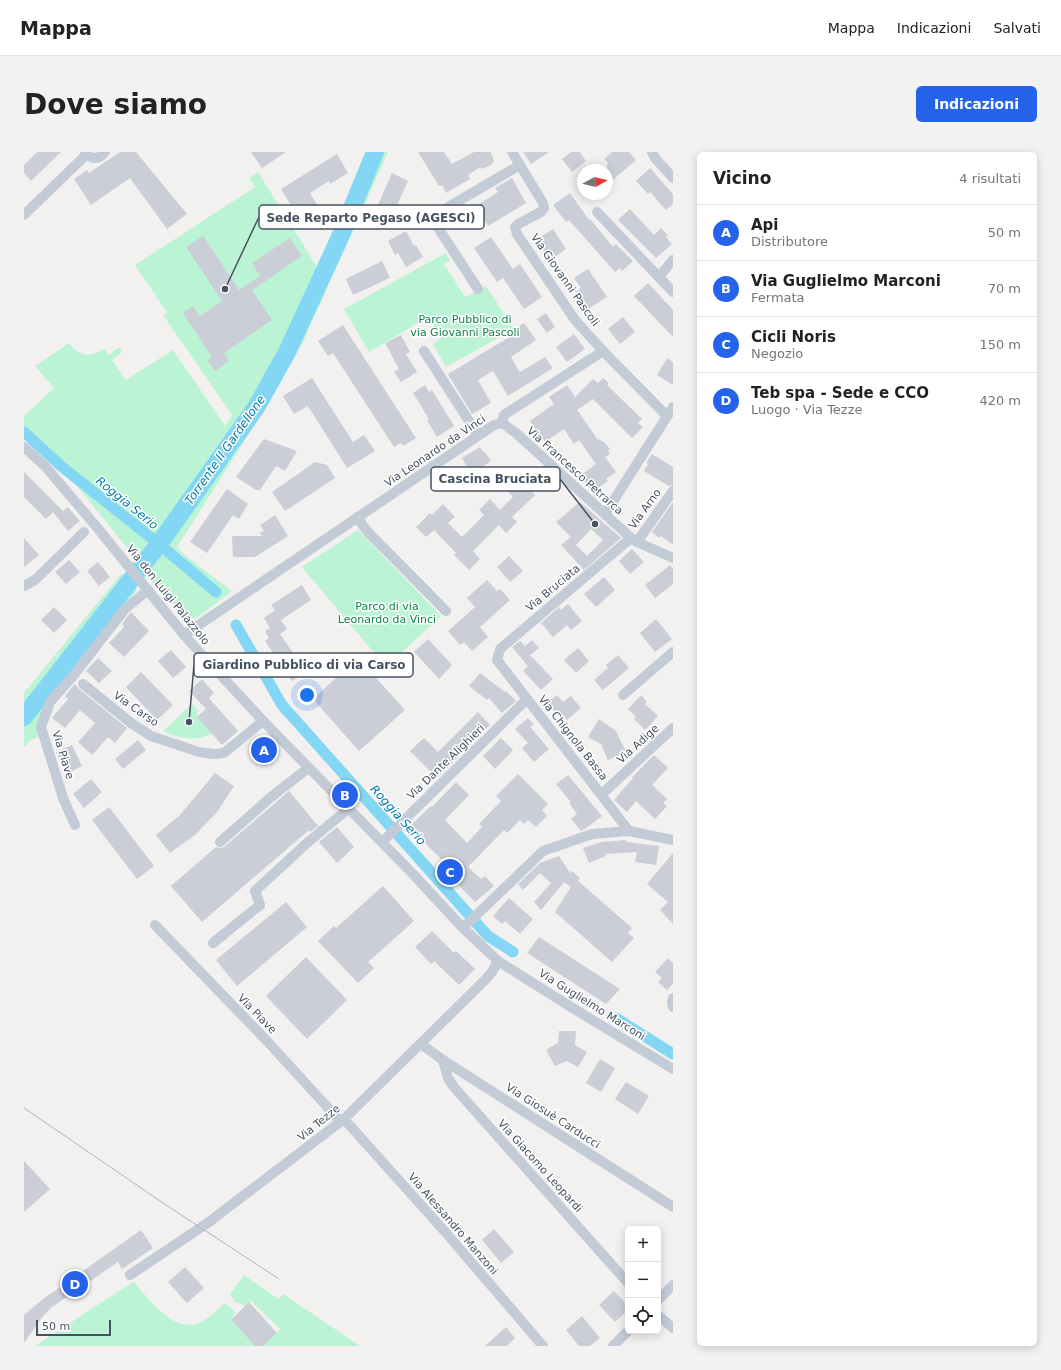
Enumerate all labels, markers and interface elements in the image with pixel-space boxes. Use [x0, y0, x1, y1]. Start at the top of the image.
text: Mappa [20, 17, 92, 39]
text: Mappa [828, 20, 875, 36]
text: Indicazioni [897, 20, 971, 36]
text: Salvati [993, 20, 1041, 36]
button: Indicazioni [916, 86, 1037, 122]
text: Dove siamo [24, 88, 207, 121]
north arrow [577, 164, 613, 200]
text: Vicino [713, 168, 771, 188]
text: 4 risultati [959, 171, 1021, 186]
callout: Sede Reparto Pegaso (AGESCI) [259, 205, 484, 229]
text: Sede Reparto Pegaso (AGESCI) [266, 211, 476, 225]
text: Api [751, 216, 779, 234]
text: A [721, 225, 731, 240]
text: 50 m [988, 225, 1021, 240]
street label: Via Giovanni Pascoli [528, 231, 602, 329]
text: Distributore [751, 234, 828, 249]
text: Via Guglielmo Marconi [751, 272, 941, 290]
text: B [721, 281, 731, 296]
text: 70 m [988, 281, 1021, 296]
text: Fermata [751, 290, 805, 305]
park label: Parco Pubblico di via Giovanni Pascoli [410, 313, 520, 339]
text: Cicli Noris [751, 328, 836, 346]
text: C [721, 337, 731, 352]
text: 150 m [979, 337, 1021, 352]
text: Negozio [751, 346, 803, 361]
text: Teb spa - Sede e CCO [751, 384, 929, 402]
water label: Torrente Il Gardellone [182, 393, 268, 507]
text: D [721, 393, 731, 408]
text: 420 m [979, 393, 1021, 408]
text: Luogo · Via Tezze [751, 402, 863, 417]
street label: Via Leonardo da Vinci [382, 412, 488, 490]
street label: Via Francesco Petrarca [524, 424, 626, 518]
callout: Cascina Bruciata [431, 467, 560, 491]
text: Cascina Bruciata [439, 472, 551, 486]
water label: Roggia Serio [93, 474, 161, 532]
street label: Via Arno [626, 486, 664, 531]
street label: Via don Luigi Palazzolo [124, 542, 213, 648]
street label: Via Bruciata [523, 562, 583, 614]
park label: Parco di via Leonardo da Vinci [338, 600, 436, 626]
callout: Giardino Pubblico di via Carso [194, 653, 413, 677]
text: Giardino Pubblico di via Carso [202, 658, 406, 672]
your location [297, 685, 317, 705]
street label: Via Carso [111, 689, 161, 729]
street label: Via Chignola Bassa [536, 693, 610, 783]
street label: Via Dante Alighieri [405, 722, 487, 802]
street label: Via Adige [614, 722, 662, 766]
street label: Via Piave [49, 729, 77, 781]
pin: A [251, 735, 277, 765]
pin: B [332, 780, 358, 810]
water label: Roggia Serio [367, 782, 429, 848]
pin: C [437, 857, 463, 887]
street label: Via Guglielmo Marconi [536, 967, 648, 1043]
street label: Via Piave [235, 991, 279, 1037]
street label: Via Giosuè Carducci [503, 1081, 603, 1151]
street label: Via Tezze [295, 1102, 343, 1144]
street label: Via Giacomo Leopardi [495, 1117, 585, 1215]
street label: Via Alessandro Manzoni [405, 1171, 501, 1277]
map controls [625, 1226, 661, 1334]
button: + [625, 1226, 661, 1262]
button: − [625, 1262, 661, 1298]
pin: D [62, 1269, 88, 1299]
button: locate [625, 1298, 661, 1334]
scale bar [36, 1318, 111, 1337]
text: 50 m [42, 1320, 70, 1333]

